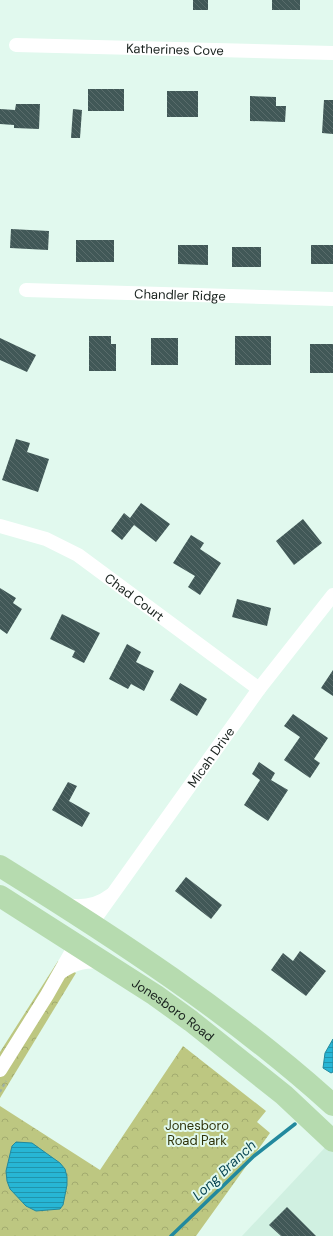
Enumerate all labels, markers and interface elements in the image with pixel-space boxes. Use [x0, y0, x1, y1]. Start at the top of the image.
street label: Katherines Cove [126, 39, 224, 59]
street label: Chandler Ridge [134, 285, 226, 304]
street label: Chad Court [101, 569, 168, 625]
street label: Micah Drive [183, 723, 238, 791]
street label: Jonesboro Road [129, 974, 218, 1045]
park label: Jonesboro Road Park [165, 1117, 229, 1149]
water label: Long Branch [188, 1136, 260, 1204]

